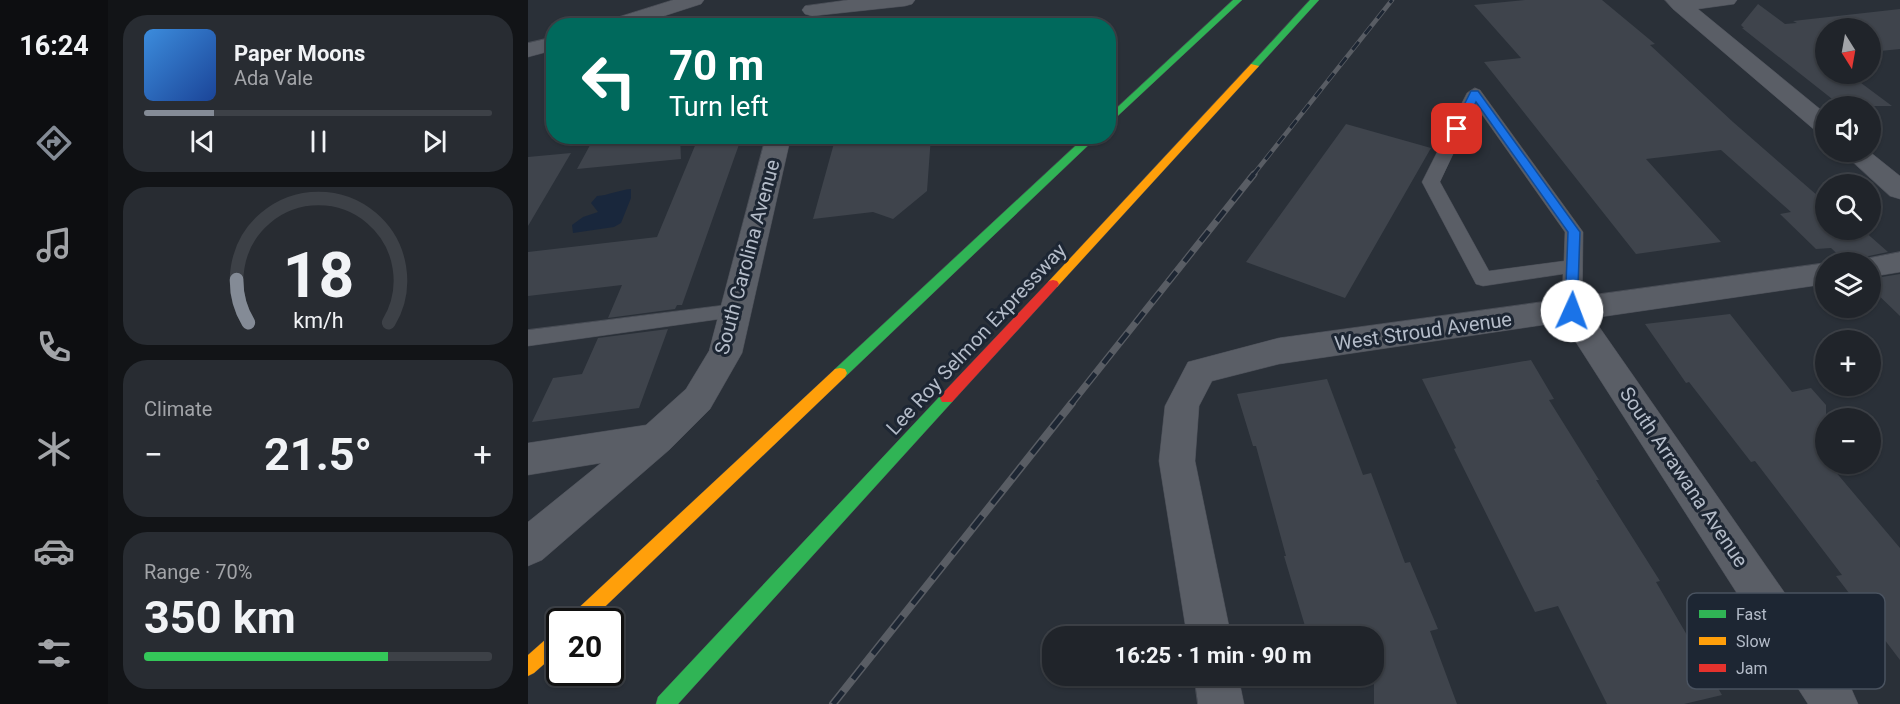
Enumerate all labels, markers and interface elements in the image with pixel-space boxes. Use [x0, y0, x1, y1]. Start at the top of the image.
north arrow [1815, 18, 1881, 84]
map controls [1815, 18, 1881, 474]
text: 16:24 [19, 30, 89, 62]
text: Paper Moons [234, 41, 365, 66]
text: 70 m [669, 41, 764, 90]
icon: left [570, 42, 648, 120]
text: Ada Vale [234, 66, 313, 90]
text: Turn left [669, 91, 769, 123]
button: sound [1815, 96, 1881, 162]
pin [1431, 103, 1482, 154]
icon: arrive [1440, 112, 1473, 145]
icon: directions [33, 122, 75, 164]
icon: previous [186, 125, 219, 158]
icon: pause [302, 125, 335, 158]
icon: next [418, 125, 451, 158]
street label: South Carolina Avenue [709, 157, 785, 357]
button: search [1815, 174, 1881, 240]
icon: music [33, 224, 75, 266]
street label: Lee Roy Selmon Expressway [881, 238, 1071, 440]
text: 18 [282, 239, 354, 312]
button: layers [1815, 252, 1881, 318]
position arrow [1540, 279, 1604, 343]
street label: West Stroud Avenue [1333, 307, 1513, 355]
text: km/h [293, 308, 343, 333]
icon: phone [33, 326, 75, 368]
button: + [1815, 330, 1881, 396]
street label: South Arrawana Avenue [1615, 382, 1753, 572]
text: Climate [144, 397, 212, 421]
button: − [1815, 408, 1881, 474]
icon: climate [33, 428, 75, 470]
text: 21.5° [264, 428, 372, 481]
text: − [144, 435, 163, 474]
text: + [473, 435, 492, 474]
icon: car [33, 530, 75, 572]
text: Range · 70% [144, 560, 252, 584]
text: 350 km [144, 591, 296, 644]
legend [1687, 593, 1885, 689]
text: Fast [1736, 605, 1767, 624]
speed limit sign: 20 [546, 608, 624, 686]
icon: filters [33, 632, 75, 674]
text: Slow [1736, 632, 1771, 651]
text: 16:25 · 1 min · 90 m [1115, 643, 1311, 668]
text: Jam [1736, 659, 1768, 678]

